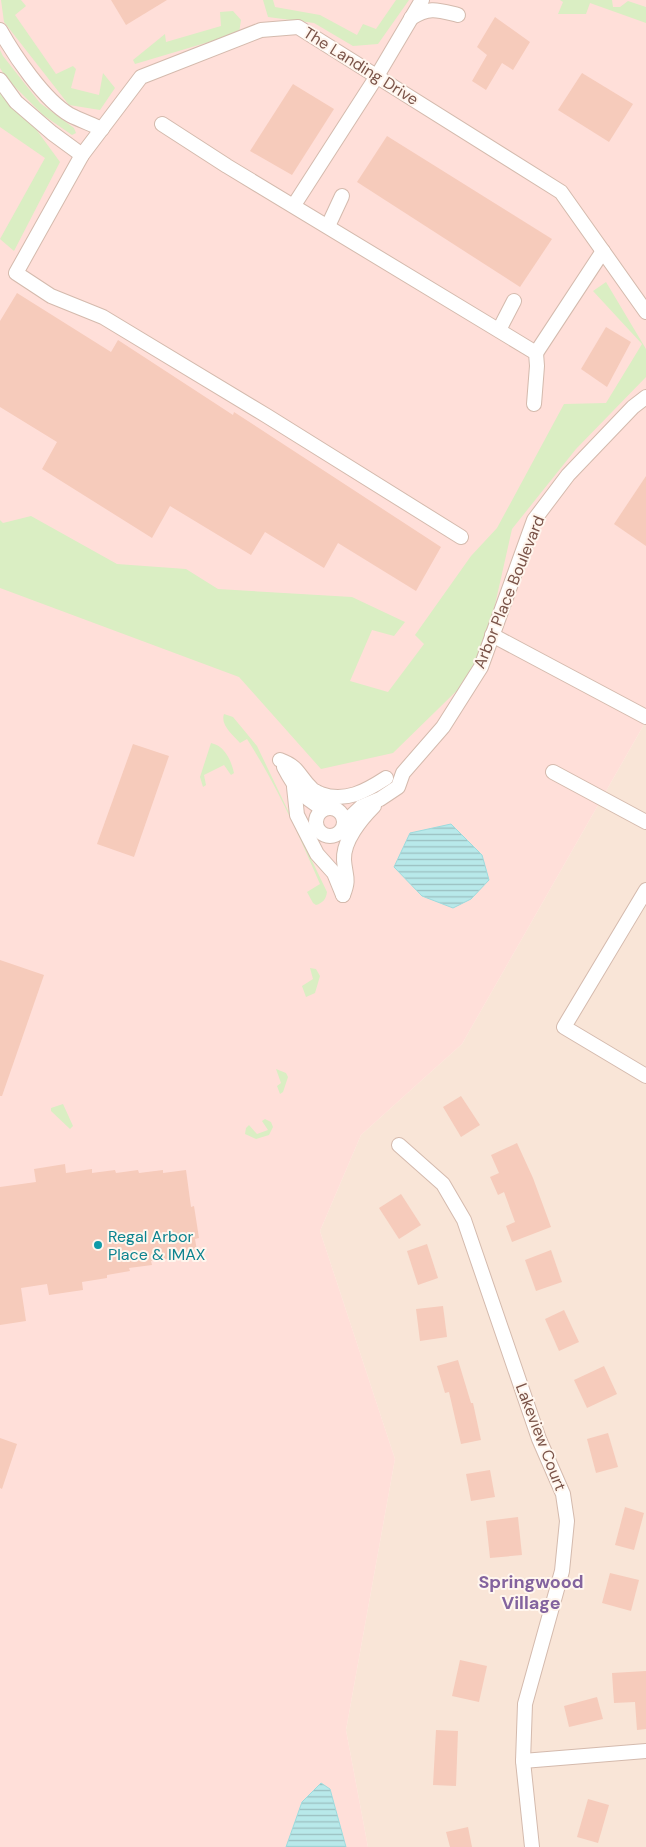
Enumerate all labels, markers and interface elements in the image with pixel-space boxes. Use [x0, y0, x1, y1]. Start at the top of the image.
street label: The Landing Drive [299, 22, 423, 110]
street label: Arbor Place Boulevard [469, 512, 549, 672]
place label: Regal Arbor Place & IMAX [108, 1226, 206, 1265]
marker: Regal Arbor Place & IMAX [92, 1239, 104, 1251]
street label: Lakeview Court [511, 1380, 571, 1494]
district label: Springwood Village [479, 1570, 584, 1615]

